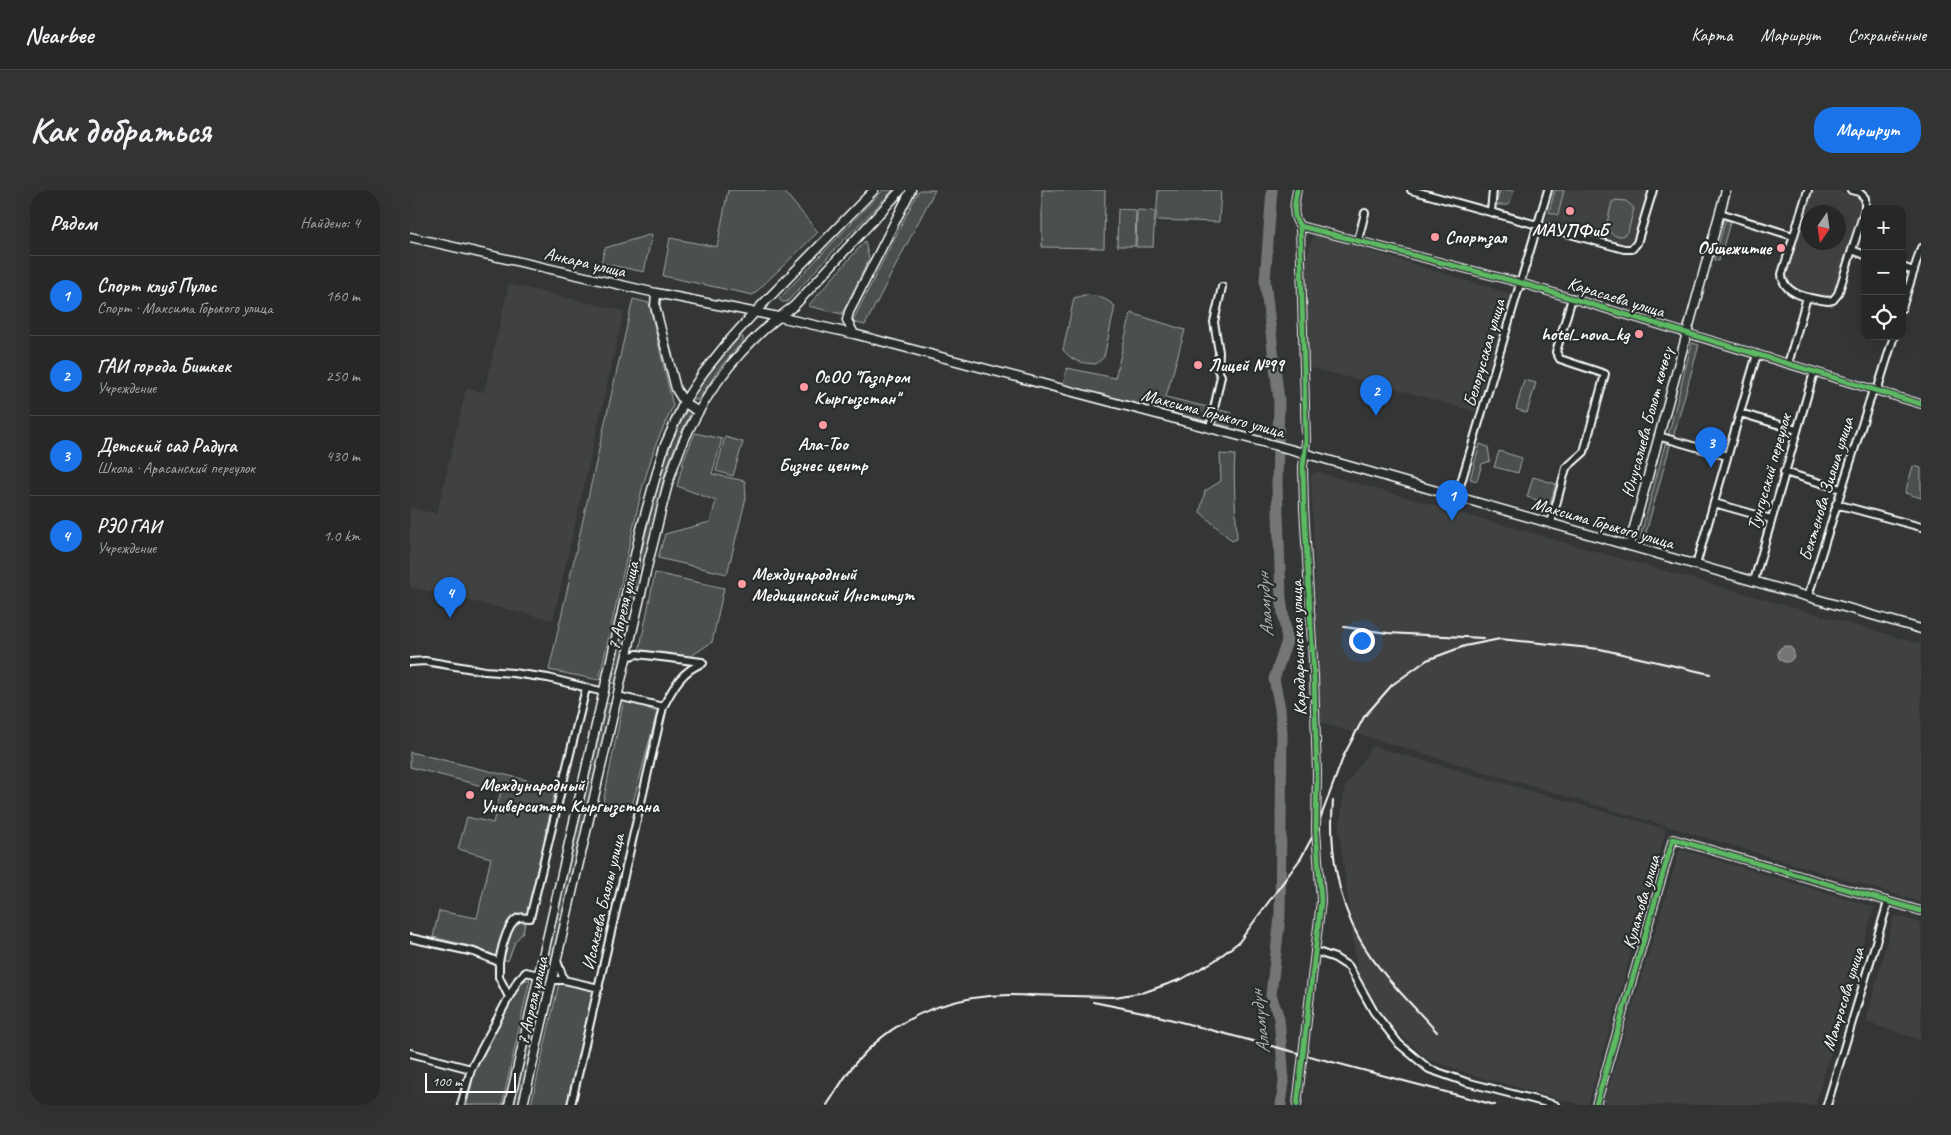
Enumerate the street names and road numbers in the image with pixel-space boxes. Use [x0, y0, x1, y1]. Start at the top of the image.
street label: Анкара улица [542, 242, 629, 282]
street label: Карасаева улица [1565, 272, 1669, 323]
street label: Белорусская улица [1458, 295, 1510, 409]
street label: Юнусалиева Болот көчөсү [1616, 343, 1678, 499]
street label: Максима Горького улица [1139, 383, 1288, 443]
street label: Тунгусский переулок [1742, 409, 1797, 533]
street label: Бектенова Зияша улица [1794, 413, 1859, 564]
street label: Максима Горького улица [1529, 492, 1678, 554]
street label: 7 Апреля улица [602, 558, 644, 652]
street label: Карадарьинская улица [1285, 579, 1311, 716]
street label: Исакеева Баялы улица [577, 830, 630, 972]
street label: Кулатова улица [1617, 851, 1665, 952]
street label: Матросова улица [1817, 944, 1869, 1053]
street label: 7 Апреля улица [511, 953, 553, 1047]

